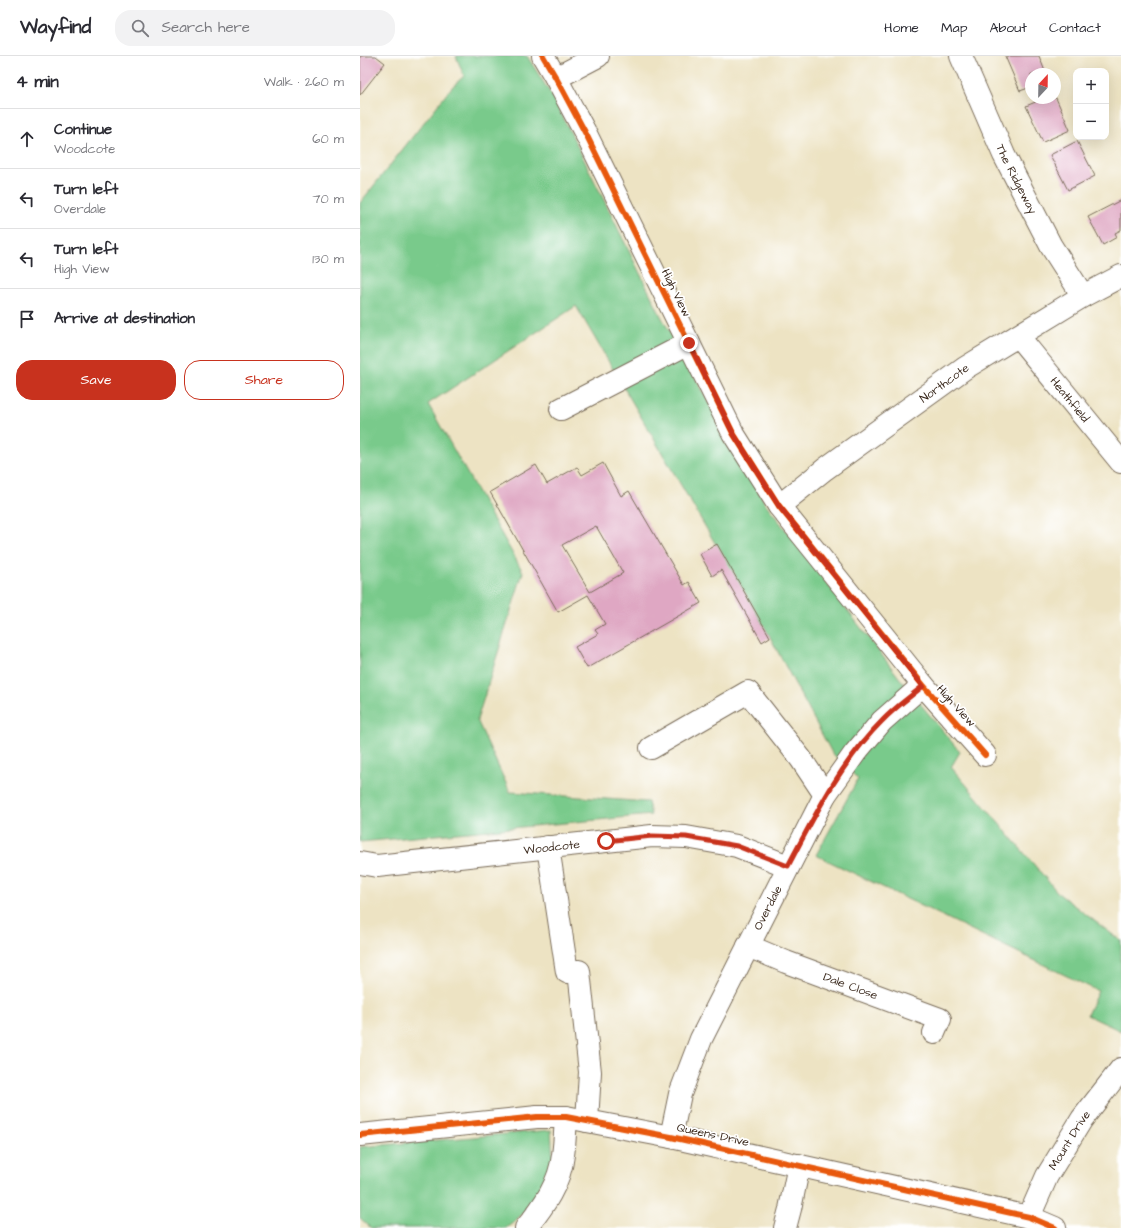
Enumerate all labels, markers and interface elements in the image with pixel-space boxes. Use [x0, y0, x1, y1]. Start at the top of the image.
search box [115, 10, 395, 46]
text: Wayfind [20, 14, 91, 41]
icon: search [129, 17, 151, 39]
text: Search here [161, 17, 250, 38]
text: Home [884, 18, 919, 38]
text: Map [941, 18, 967, 38]
text: About [989, 18, 1027, 38]
text: Contact [1049, 18, 1101, 38]
north arrow [1025, 68, 1061, 104]
map controls [1073, 68, 1109, 140]
button: + [1073, 68, 1109, 104]
text: 4 min [16, 70, 59, 94]
text: Walk · 260 m [264, 73, 344, 91]
button: − [1073, 104, 1109, 140]
text: Continue [54, 119, 112, 140]
icon: ahead [16, 128, 38, 150]
text: 60 m [312, 130, 344, 148]
text: Woodcote [54, 140, 115, 158]
street label: The Ridgeway [992, 141, 1042, 218]
text: Turn left [54, 179, 118, 200]
icon: left [16, 188, 38, 210]
text: 70 m [312, 190, 344, 208]
text: Overdale [54, 200, 106, 218]
text: Turn left [54, 239, 118, 260]
icon: left [16, 248, 38, 270]
text: 130 m [312, 250, 344, 268]
text: High View [54, 260, 110, 278]
street label: High View [656, 266, 695, 321]
icon: arrive [16, 308, 38, 330]
text: Arrive at destination [54, 308, 195, 329]
route end [680, 334, 698, 352]
street label: Northcote [916, 359, 973, 407]
button: Save [16, 360, 176, 400]
button: Share [184, 360, 344, 400]
street label: Heathfield [1046, 373, 1094, 426]
street label: High View [932, 681, 980, 732]
route start [597, 832, 615, 850]
street label: Woodcote [523, 835, 581, 858]
street label: Overdale [749, 882, 786, 933]
street label: Dale Close [821, 968, 881, 1004]
street label: Mount Drive [1044, 1106, 1095, 1173]
street label: Queens Drive [675, 1119, 751, 1151]

